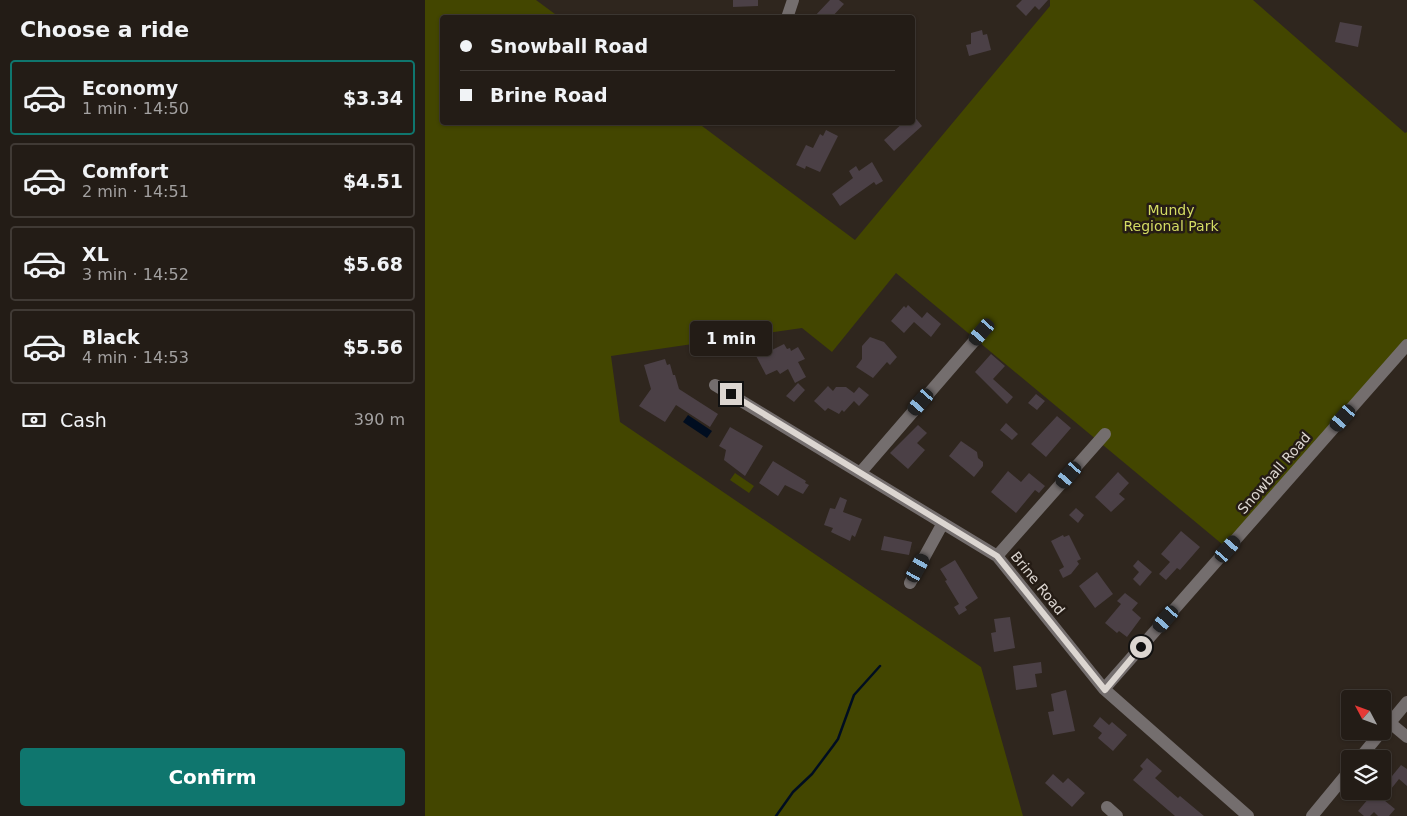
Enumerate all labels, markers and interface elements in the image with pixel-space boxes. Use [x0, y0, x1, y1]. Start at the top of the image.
text: Choose a ride [20, 17, 189, 42]
text: Snowball Road [490, 35, 648, 57]
icon: car [22, 75, 67, 120]
text: Economy [82, 77, 178, 99]
text: Brine Road [490, 84, 608, 106]
text: $3.34 [343, 87, 403, 109]
text: 1 min · 14:50 [82, 99, 189, 118]
icon: car [22, 158, 67, 203]
text: Comfort [82, 160, 169, 182]
text: $4.51 [343, 170, 403, 192]
text: 2 min · 14:51 [82, 182, 189, 201]
park label: Mundy Regional Park [1123, 202, 1219, 234]
icon: car [22, 241, 67, 286]
text: XL [82, 243, 109, 265]
text: $5.68 [343, 253, 403, 275]
text: 3 min · 14:52 [82, 265, 189, 284]
car [966, 316, 997, 348]
callout: 1 min [690, 322, 772, 356]
icon: car [22, 324, 67, 369]
text: Black [82, 326, 140, 348]
text: 1 min [706, 329, 756, 348]
text: $5.56 [343, 336, 403, 358]
text: 4 min · 14:53 [82, 348, 189, 367]
route end [720, 383, 742, 405]
car [905, 386, 936, 418]
car [1327, 402, 1358, 434]
icon: cash [20, 406, 48, 434]
text: Cash [60, 409, 107, 431]
text: 390 m [354, 410, 405, 429]
street label: Snowball Road [1234, 429, 1314, 517]
car [1053, 459, 1084, 491]
car [1212, 533, 1243, 565]
street label: Brine Road [1008, 548, 1068, 618]
car [904, 551, 931, 585]
car [1150, 603, 1181, 635]
route start [1130, 636, 1152, 658]
north arrow [1341, 690, 1391, 740]
map controls [1341, 690, 1391, 800]
button: Confirm [20, 748, 405, 806]
button: layers [1341, 750, 1391, 800]

